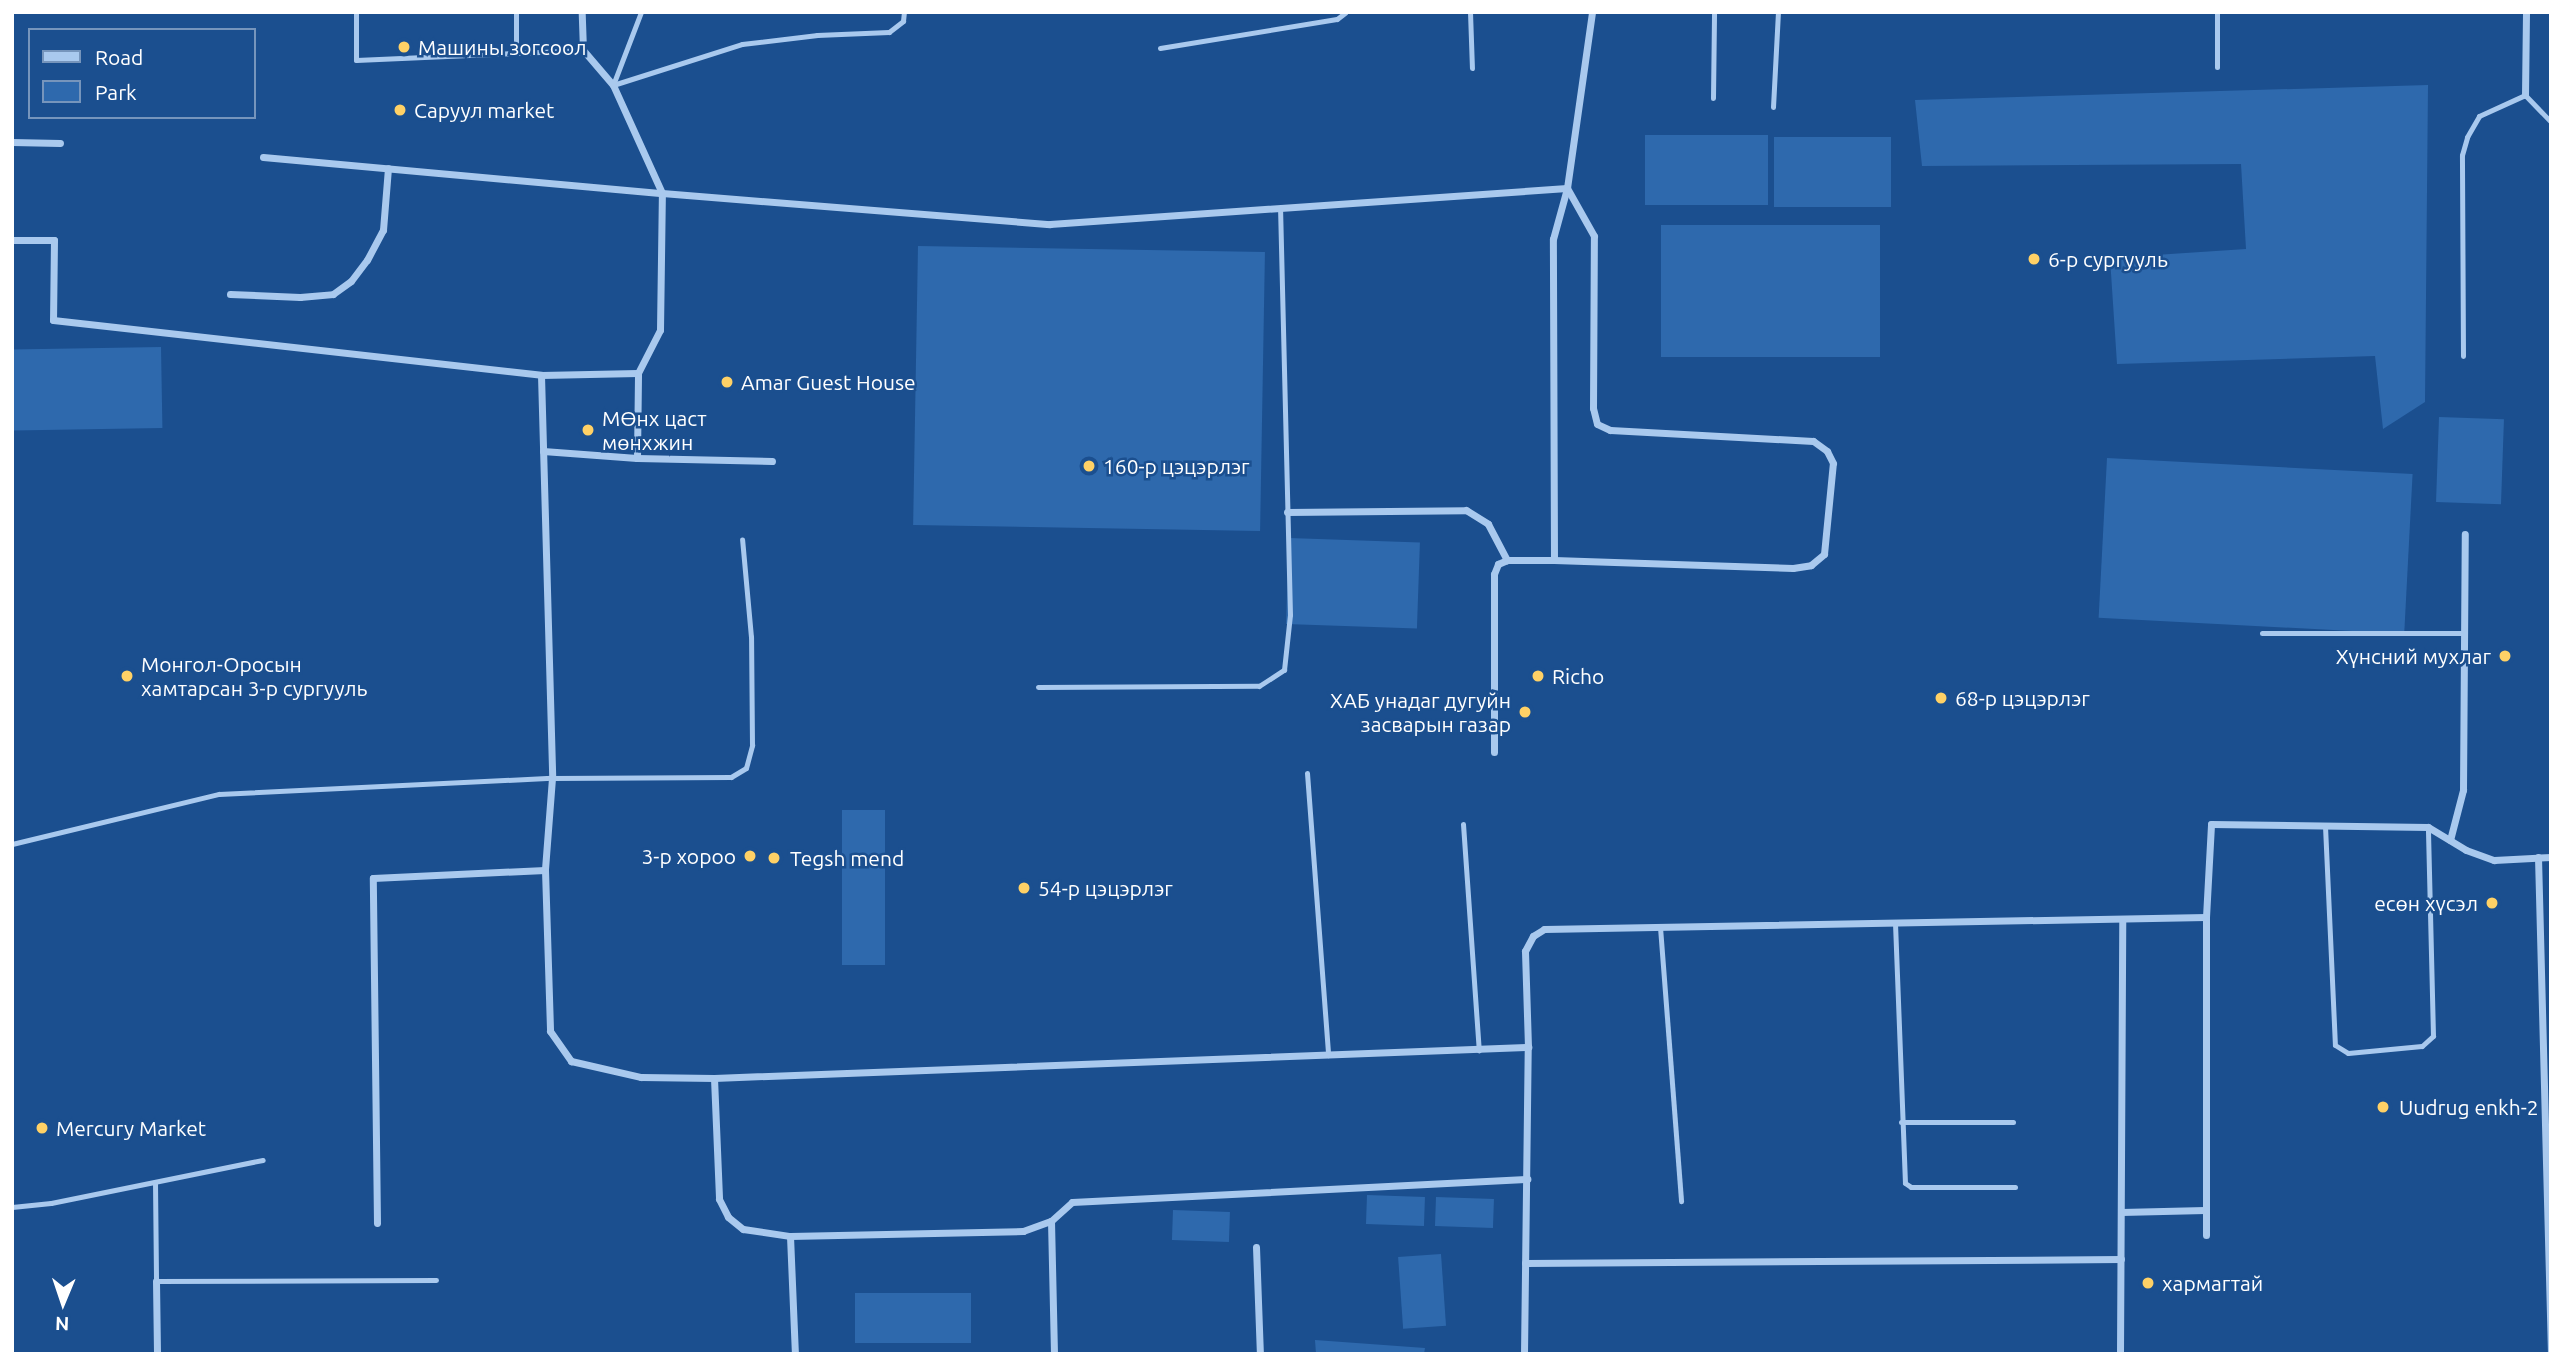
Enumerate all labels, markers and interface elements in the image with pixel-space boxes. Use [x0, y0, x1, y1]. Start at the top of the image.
legend [28, 28, 256, 119]
place label: Машины зогсоол [418, 34, 587, 60]
marker: Машины зогсоол [396, 39, 412, 55]
text: Road [95, 45, 143, 69]
text: Park [95, 80, 137, 104]
place label: Саруул market [414, 97, 554, 123]
marker: Саруул market [392, 102, 408, 118]
place label: 6-р сургууль [2048, 246, 2168, 272]
marker: 6-р сургууль [2026, 251, 2042, 267]
place label: Amar Guest House [741, 369, 916, 395]
marker: Amar Guest House [719, 374, 735, 390]
place label: МӨнх цаст мөнхжин [602, 405, 707, 455]
marker: МӨнх цаст мөнхжин [580, 422, 596, 438]
place label: 160-р цэцэрлэг [1103, 453, 1250, 479]
marker: 160-р цэцэрлэг [1081, 458, 1097, 474]
place label: Хүнсний мухлаг [2336, 643, 2491, 669]
marker: Хүнсний мухлаг [2497, 648, 2513, 664]
place label: Монгол-Оросын хамтарсан 3-р сургууль [141, 651, 367, 701]
place label: Richo [1552, 663, 1604, 689]
marker: Монгол-Оросын хамтарсан 3-р сургууль [119, 668, 135, 684]
marker: Richo [1530, 668, 1546, 684]
place label: 68-р цэцэрлэг [1955, 685, 2090, 711]
place label: ХАБ унадаг дугуйн засварын газар [1330, 687, 1511, 737]
marker: 68-р цэцэрлэг [1933, 690, 1949, 706]
marker: ХАБ унадаг дугуйн засварын газар [1517, 704, 1533, 720]
place label: 3-р хороо [641, 843, 736, 869]
place label: Tegsh mend [790, 845, 904, 871]
marker: 3-р хороо [742, 848, 758, 864]
marker: Tegsh mend [764, 848, 784, 868]
place label: 54-р цэцэрлэг [1038, 875, 1173, 901]
marker: 54-р цэцэрлэг [1016, 880, 1032, 896]
place label: есөн хүсэл [2374, 890, 2478, 916]
marker: есөн хүсэл [2484, 895, 2500, 911]
place label: Uudrug enkh-2 [2399, 1094, 2539, 1120]
marker: Uudrug enkh-2 [2373, 1097, 2393, 1117]
place label: Mercury Market [56, 1115, 206, 1141]
marker: Mercury Market [34, 1120, 50, 1136]
north arrow [28, 1268, 98, 1338]
place label: хармагтай [2162, 1270, 2263, 1296]
marker: хармагтай [2140, 1275, 2156, 1291]
text: N [55, 1313, 70, 1335]

